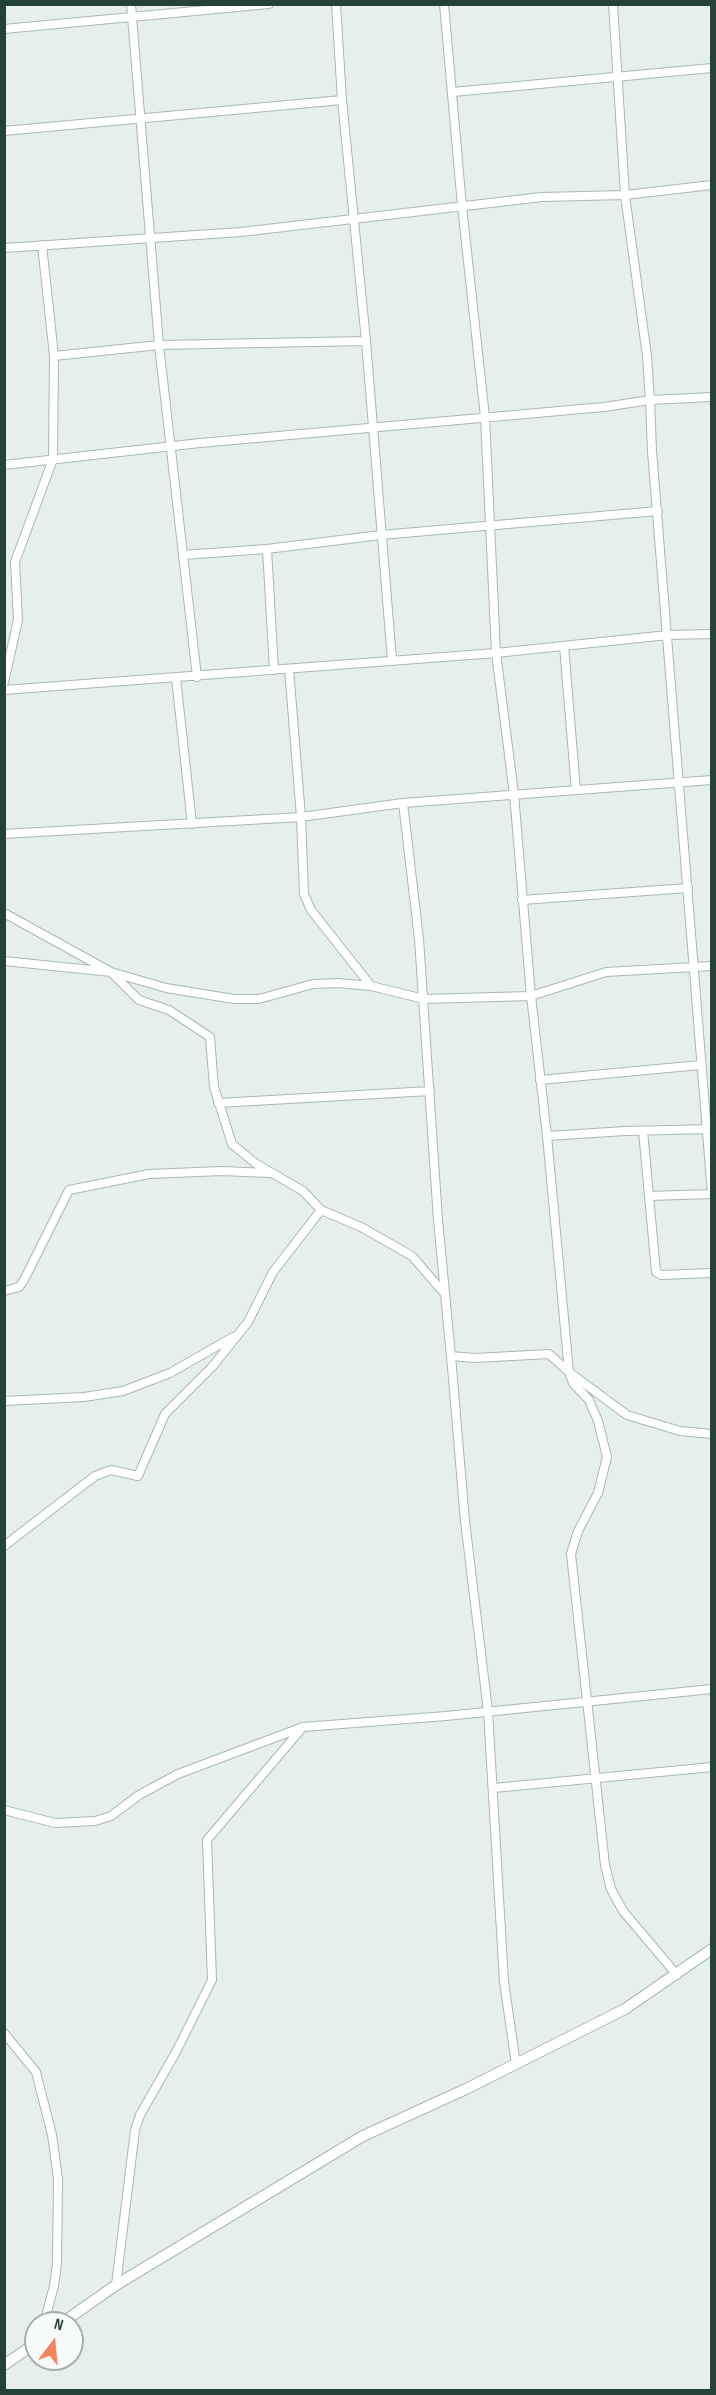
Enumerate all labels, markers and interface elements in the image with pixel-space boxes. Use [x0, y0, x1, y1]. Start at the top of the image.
north arrow [24, 2311, 84, 2371]
text: N [52, 2315, 65, 2335]

